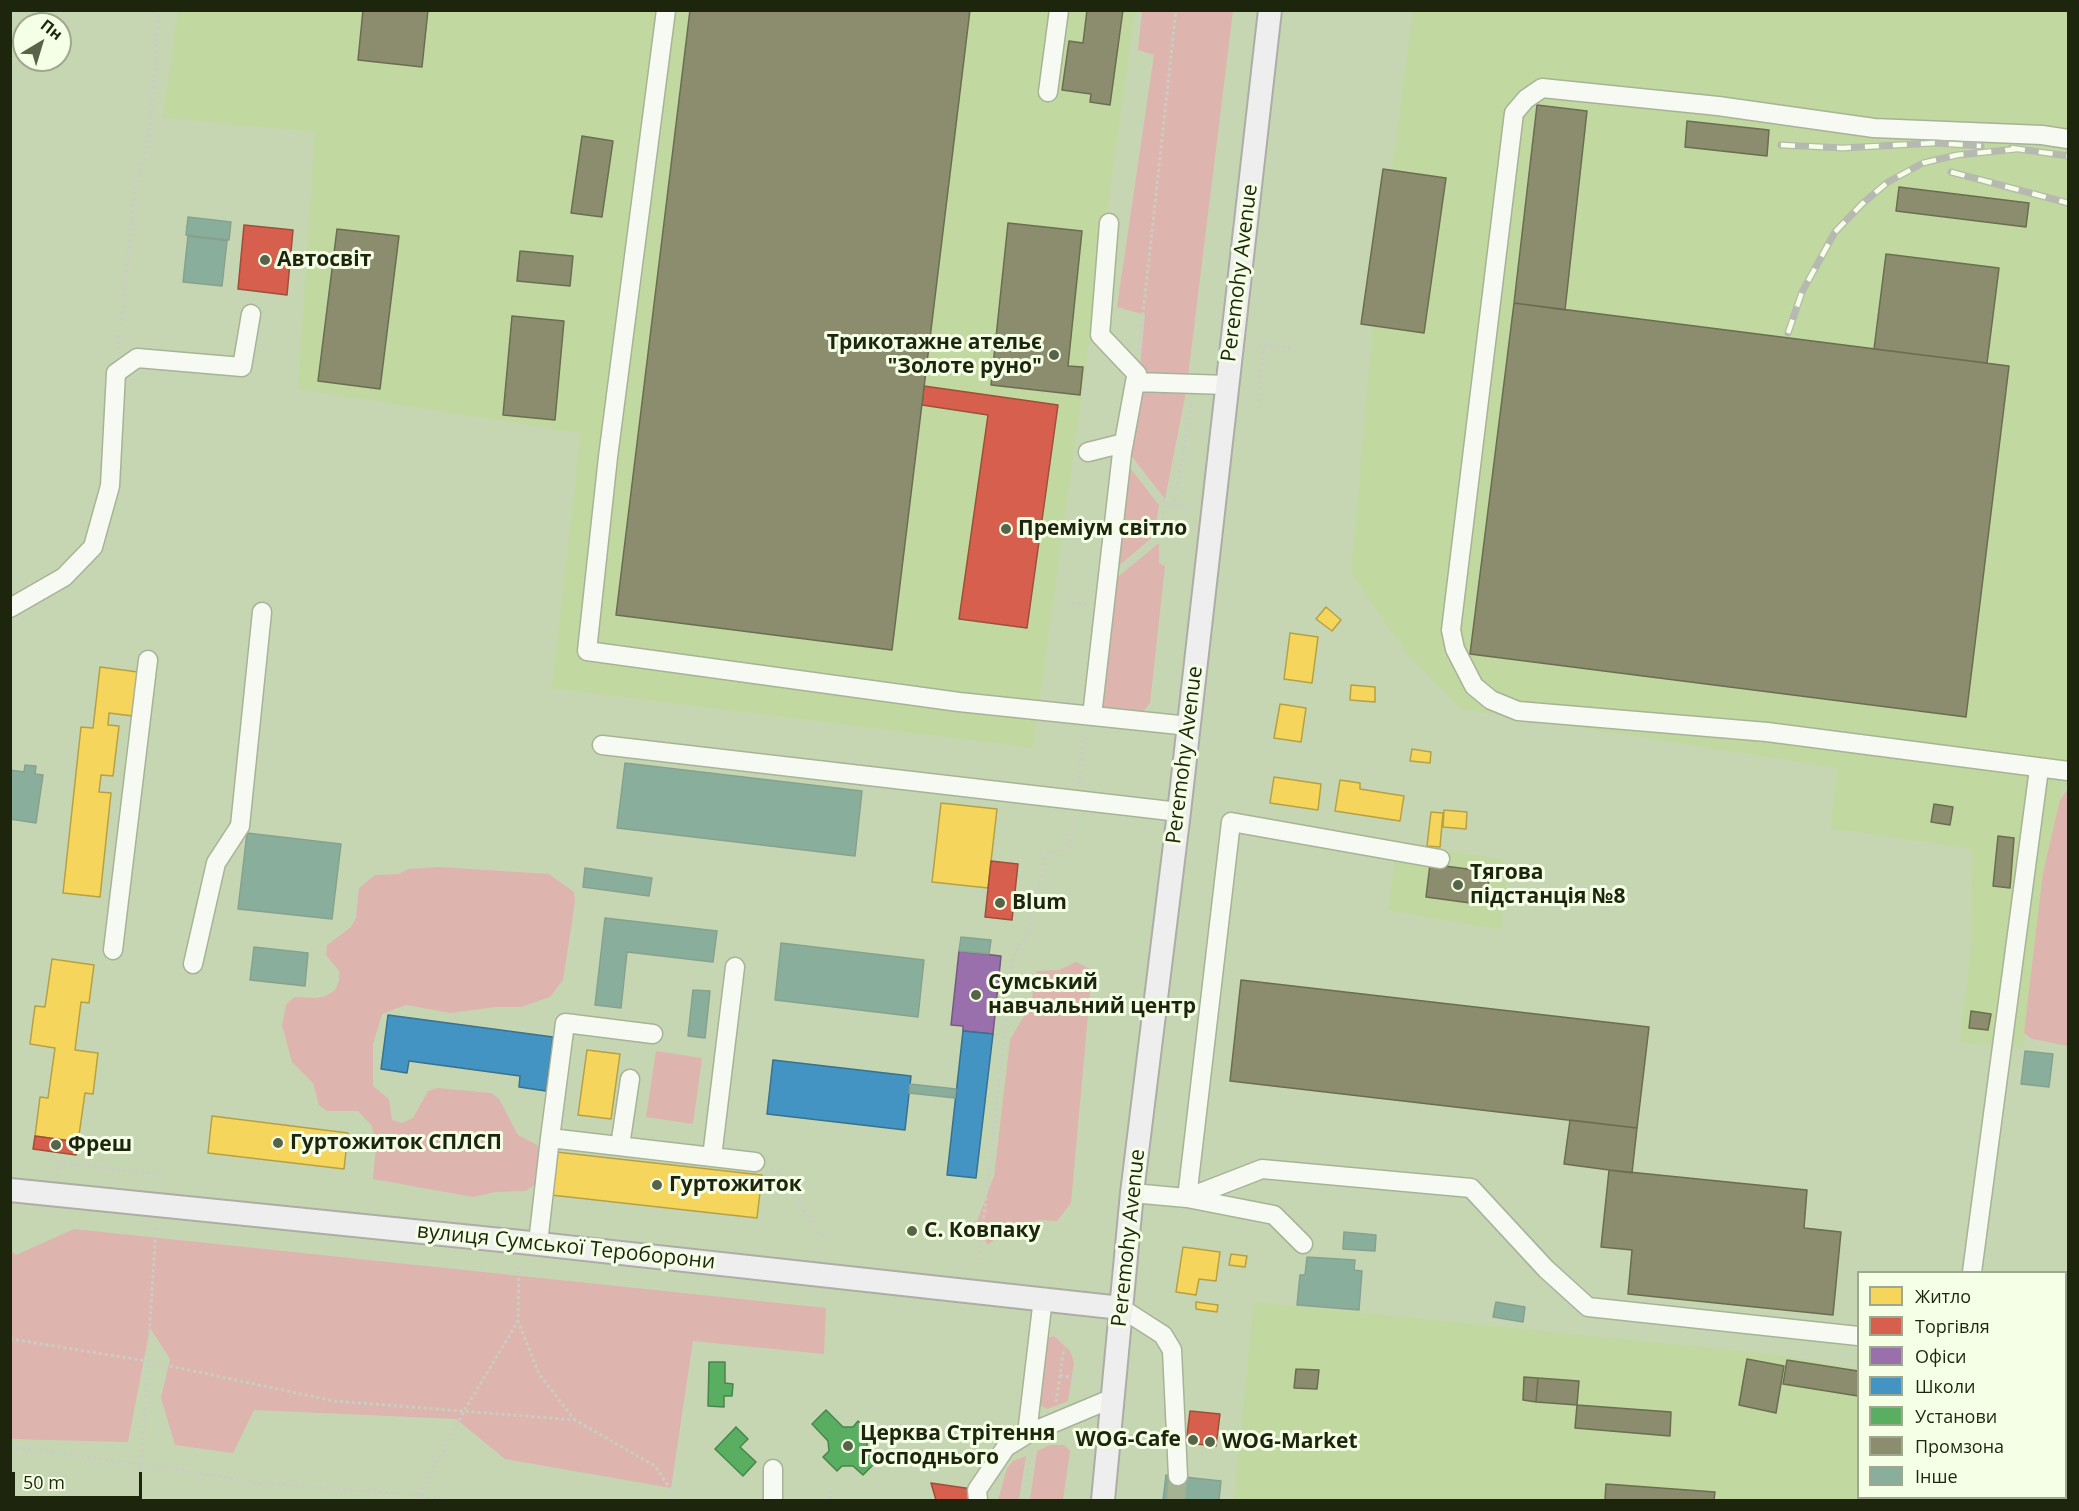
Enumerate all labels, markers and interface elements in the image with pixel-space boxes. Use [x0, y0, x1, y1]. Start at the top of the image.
north arrow [12, 12, 72, 72]
text: Пн [36, 14, 67, 45]
street label: Peremohy Avenue [1217, 183, 1263, 363]
place label: Автосвіт [277, 247, 371, 273]
marker: Автосвіт [258, 253, 272, 267]
place label: Трикотажне ательє "Золоте руно" [827, 330, 1042, 380]
marker: Трикотажне ательє "Золоте руно" [1047, 348, 1061, 362]
place label: Преміум світло [1018, 516, 1187, 542]
marker: Преміум світло [999, 522, 1013, 536]
street label: Peremohy Avenue [1162, 665, 1208, 845]
place label: Тягова підстанція №8 [1470, 860, 1625, 910]
marker: Тягова підстанція №8 [1451, 878, 1465, 892]
place label: Blum [1012, 890, 1067, 916]
marker: Blum [993, 896, 1007, 910]
place label: Сумський навчальний центр [988, 970, 1196, 1020]
marker: Сумський навчальний центр [969, 988, 983, 1002]
place label: Гуртожиток СПЛСП [290, 1130, 502, 1156]
place label: Фреш [68, 1132, 132, 1158]
marker: Гуртожиток СПЛСП [271, 1136, 285, 1150]
marker: Фреш [49, 1138, 63, 1152]
street label: Peremohy Avenue [1107, 1148, 1151, 1328]
place label: Гуртожиток [669, 1172, 802, 1198]
marker: Гуртожиток [650, 1178, 664, 1192]
place label: С. Ковпаку [924, 1218, 1040, 1244]
street label: вулиця Сумської Тероборони [415, 1219, 717, 1275]
marker: С. Ковпаку [905, 1224, 919, 1238]
legend [1857, 1271, 2067, 1499]
text: Житло [1915, 1284, 1971, 1308]
text: Торгівля [1915, 1314, 1990, 1338]
text: Офіси [1915, 1344, 1967, 1368]
text: Школи [1915, 1374, 1975, 1398]
text: Установи [1915, 1404, 1997, 1428]
place label: Церква Стрітення Господнього [860, 1421, 1055, 1471]
place label: WOG-Cafe [1075, 1427, 1181, 1453]
place label: WOG-Market [1222, 1429, 1358, 1455]
marker: WOG-Cafe [1186, 1433, 1200, 1447]
text: Промзона [1915, 1434, 2004, 1458]
marker: WOG-Market [1203, 1435, 1217, 1449]
marker: Церква Стрітення Господнього [841, 1439, 855, 1453]
scale bar [15, 1460, 146, 1498]
text: Інше [1915, 1464, 1958, 1488]
text: 50 m [23, 1470, 65, 1494]

